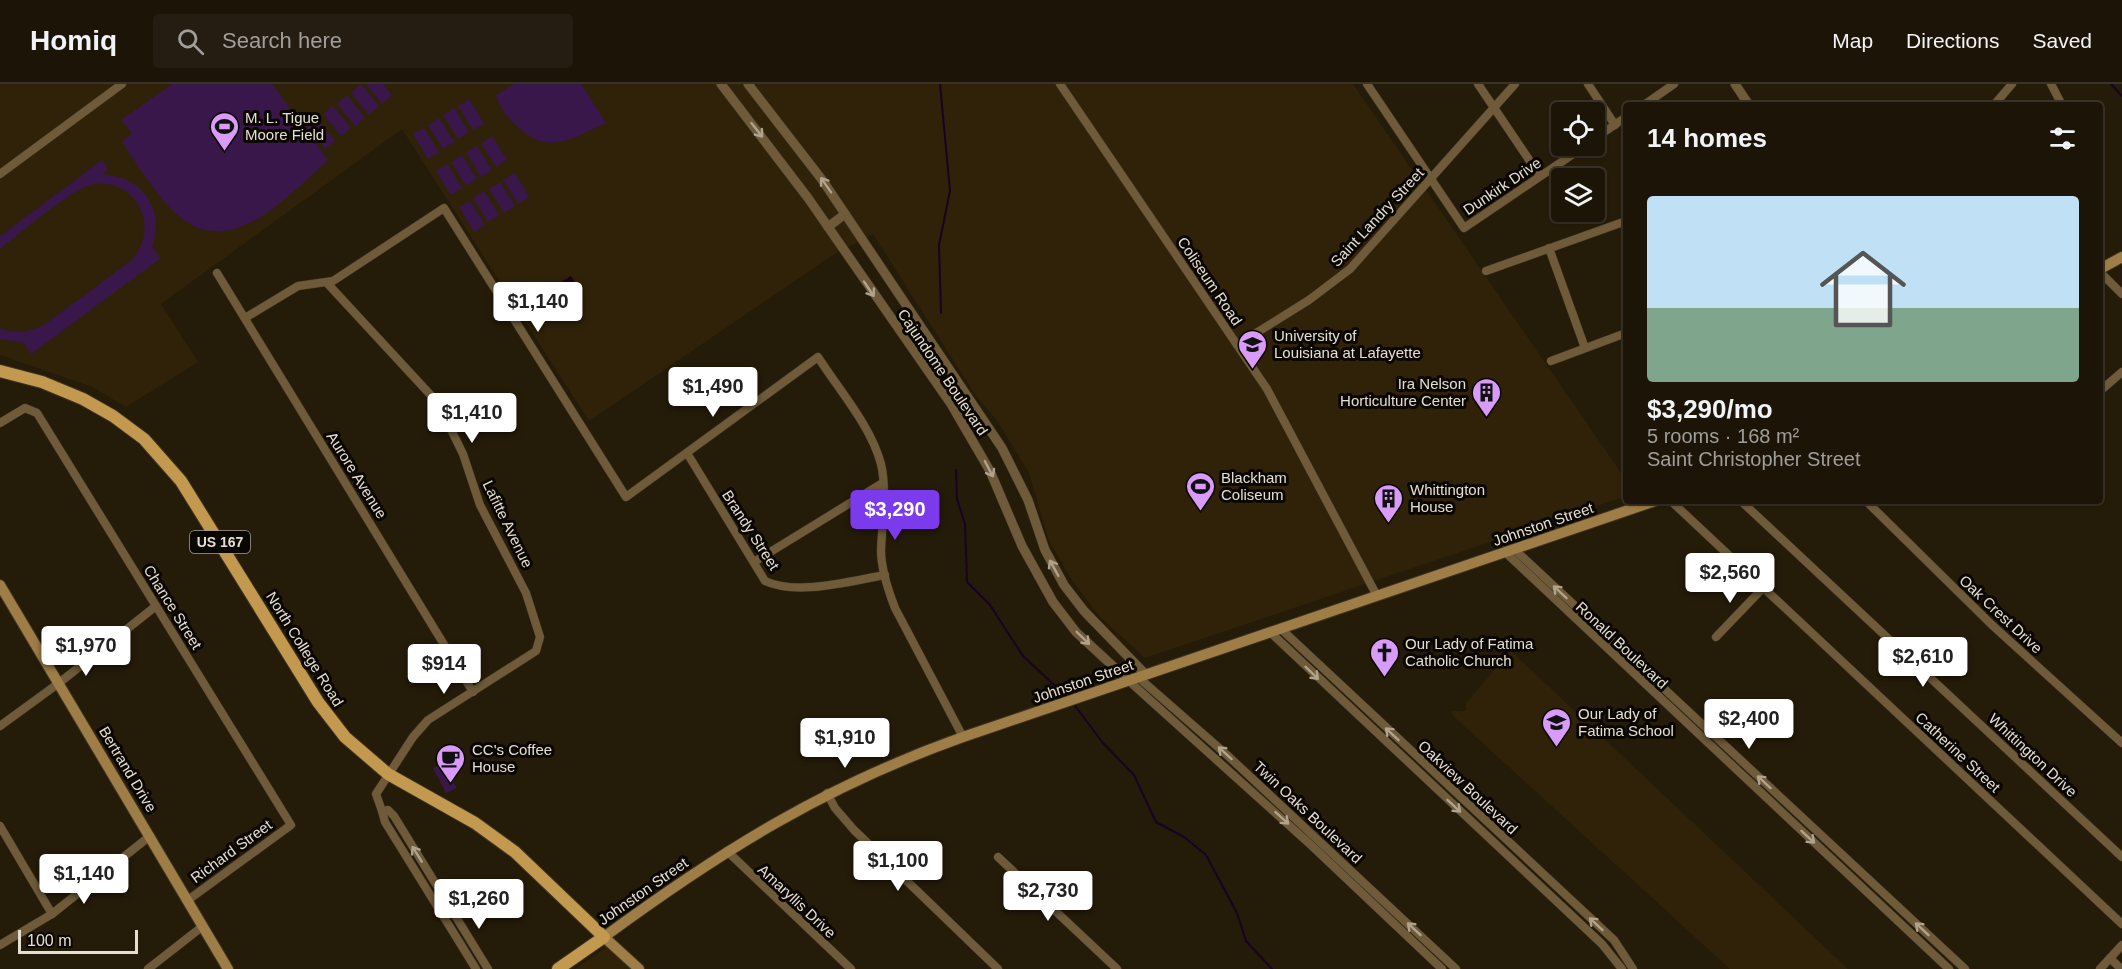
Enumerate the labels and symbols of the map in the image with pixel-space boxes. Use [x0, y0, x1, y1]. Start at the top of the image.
place label: M. L. Tigue Moore Field [245, 109, 324, 143]
sports icon: M. L. Tigue Moore Field [208, 110, 240, 152]
one-way arrow [750, 122, 764, 137]
street label: Dunkirk Drive [1460, 154, 1544, 218]
street label: Saint Landry Street [1327, 164, 1428, 270]
one-way arrow [820, 178, 832, 194]
street label: Coliseum Road [1174, 234, 1246, 328]
one-way arrow [864, 280, 876, 297]
pin: $1,140 [489, 282, 587, 333]
street label: Cajundome Boulevard [894, 306, 992, 438]
place label: University of Louisiana at Lafayette [1274, 327, 1421, 361]
school or university icon: University of Louisiana at Lafayette [1237, 328, 1269, 370]
pin: $1,490 [664, 367, 762, 418]
place label: Ira Nelson Horticulture Center [1340, 375, 1466, 409]
building icon: Ira Nelson Horticulture Center [1471, 376, 1503, 418]
pin: $1,410 [423, 393, 521, 444]
street label: Aurore Avenue [324, 429, 390, 521]
one-way arrow [983, 460, 995, 477]
place label: Blackham Coliseum [1221, 469, 1287, 503]
sports icon: Blackham Coliseum [1184, 470, 1216, 512]
street label: Lafitte Avenue [480, 478, 536, 570]
place label: Whittington House [1410, 481, 1485, 515]
building icon: Whittington House [1373, 482, 1405, 524]
street label: Brandy Street [719, 487, 784, 574]
pin: $3,290 [846, 490, 944, 541]
street label: Johnston Street [1491, 499, 1596, 549]
road number: US 167 [190, 531, 250, 553]
pin: $2,560 [1681, 553, 1779, 604]
one-way arrow [1048, 559, 1059, 577]
street label: Chance Street [140, 562, 206, 653]
street label: Oak Crest Drive [1956, 571, 2046, 657]
one-way arrow [1553, 585, 1568, 599]
street label: North College Road [263, 589, 347, 709]
street label: Ronald Boulevard [1573, 598, 1671, 692]
pin: $1,970 [37, 626, 135, 677]
one-way arrow [1075, 631, 1090, 645]
place label: Our Lady of Fatima Catholic Church [1405, 635, 1534, 669]
church icon: Our Lady of Fatima Catholic Church [1368, 636, 1400, 678]
pin: $2,610 [1874, 637, 1972, 688]
pin: $914 [408, 644, 480, 695]
street label: Johnston Street [1031, 656, 1136, 706]
one-way arrow [1305, 665, 1320, 680]
pin: $2,400 [1700, 699, 1798, 750]
place label: Our Lady of Fatima School [1578, 705, 1674, 739]
school or university icon: Our Lady of Fatima School [1541, 706, 1573, 748]
street label: Catherine Street [1912, 709, 2004, 796]
street label: Whittington Drive [1985, 710, 2081, 800]
pin: $1,910 [796, 718, 894, 769]
street label: Bertrand Drive [96, 723, 160, 815]
one-way arrow [1384, 727, 1399, 741]
street label: Oakview Boulevard [1415, 737, 1521, 837]
place label: CC's Coffee House [472, 741, 552, 775]
cafe icon: CC's Coffee House [435, 742, 467, 784]
one-way arrow [1218, 746, 1233, 760]
street label: Twin Oaks Boulevard [1250, 757, 1366, 867]
one-way arrow [1757, 775, 1772, 789]
one-way arrow [1447, 799, 1462, 813]
one-way arrow [1274, 811, 1289, 825]
street label: Richard Street [187, 815, 275, 886]
one-way arrow [1800, 830, 1815, 844]
pin: $1,100 [849, 841, 947, 892]
one-way arrow [411, 846, 423, 863]
street label: Johnston Street [595, 853, 692, 928]
pin: $1,140 [35, 854, 133, 905]
street label: Amaryllis Drive [755, 861, 839, 941]
pin: $2,730 [999, 871, 1097, 922]
pin: $1,260 [430, 879, 528, 930]
one-way arrow [1589, 917, 1604, 931]
one-way arrow [1406, 922, 1421, 936]
one-way arrow [1915, 922, 1930, 936]
scale bar [18, 927, 138, 954]

